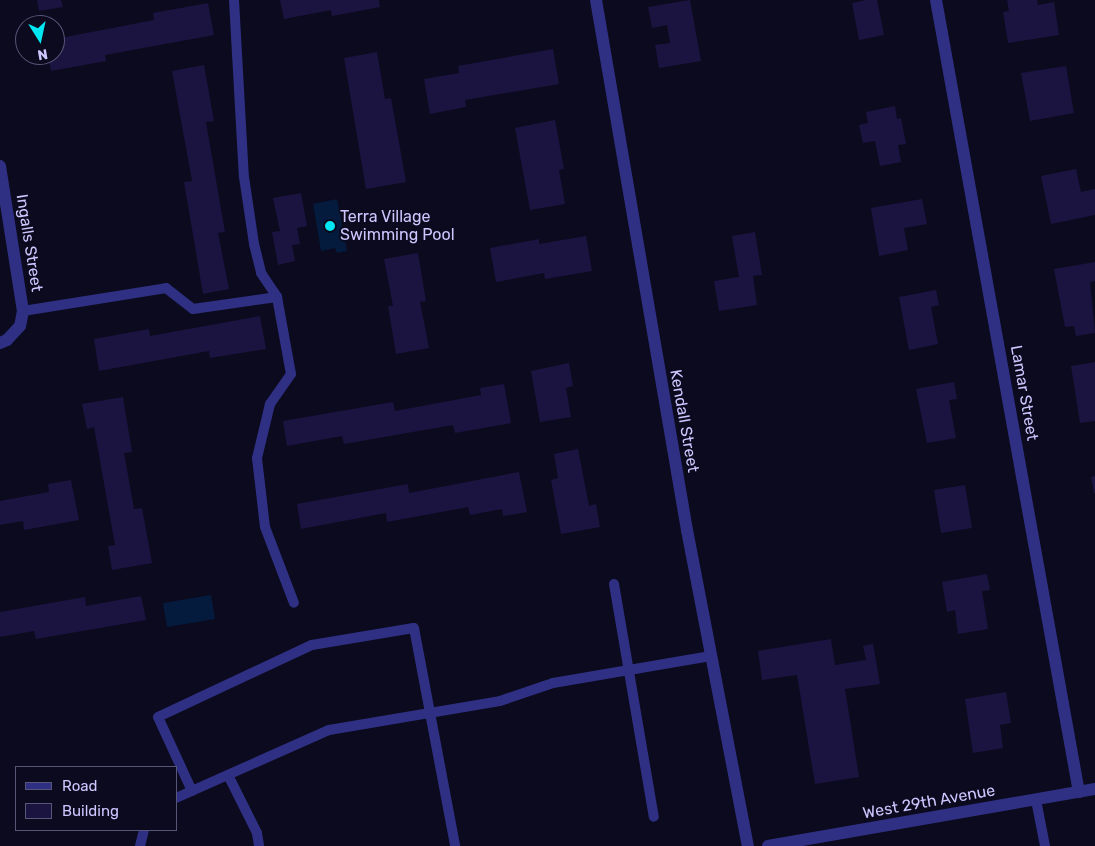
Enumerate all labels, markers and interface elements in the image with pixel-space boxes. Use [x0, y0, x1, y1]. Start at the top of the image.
north arrow [15, 15, 65, 65]
text: N [36, 45, 49, 64]
street label: Ingalls Street [12, 193, 46, 293]
place label: Terra Village Swimming Pool [340, 207, 455, 245]
marker: Terra Village Swimming Pool [324, 220, 336, 232]
street label: Lamar Street [1006, 343, 1042, 443]
street label: Kendall Street [666, 368, 702, 474]
legend [15, 766, 178, 831]
text: Road [62, 777, 98, 795]
street label: West 29th Avenue [861, 781, 997, 823]
text: Building [62, 802, 119, 820]

